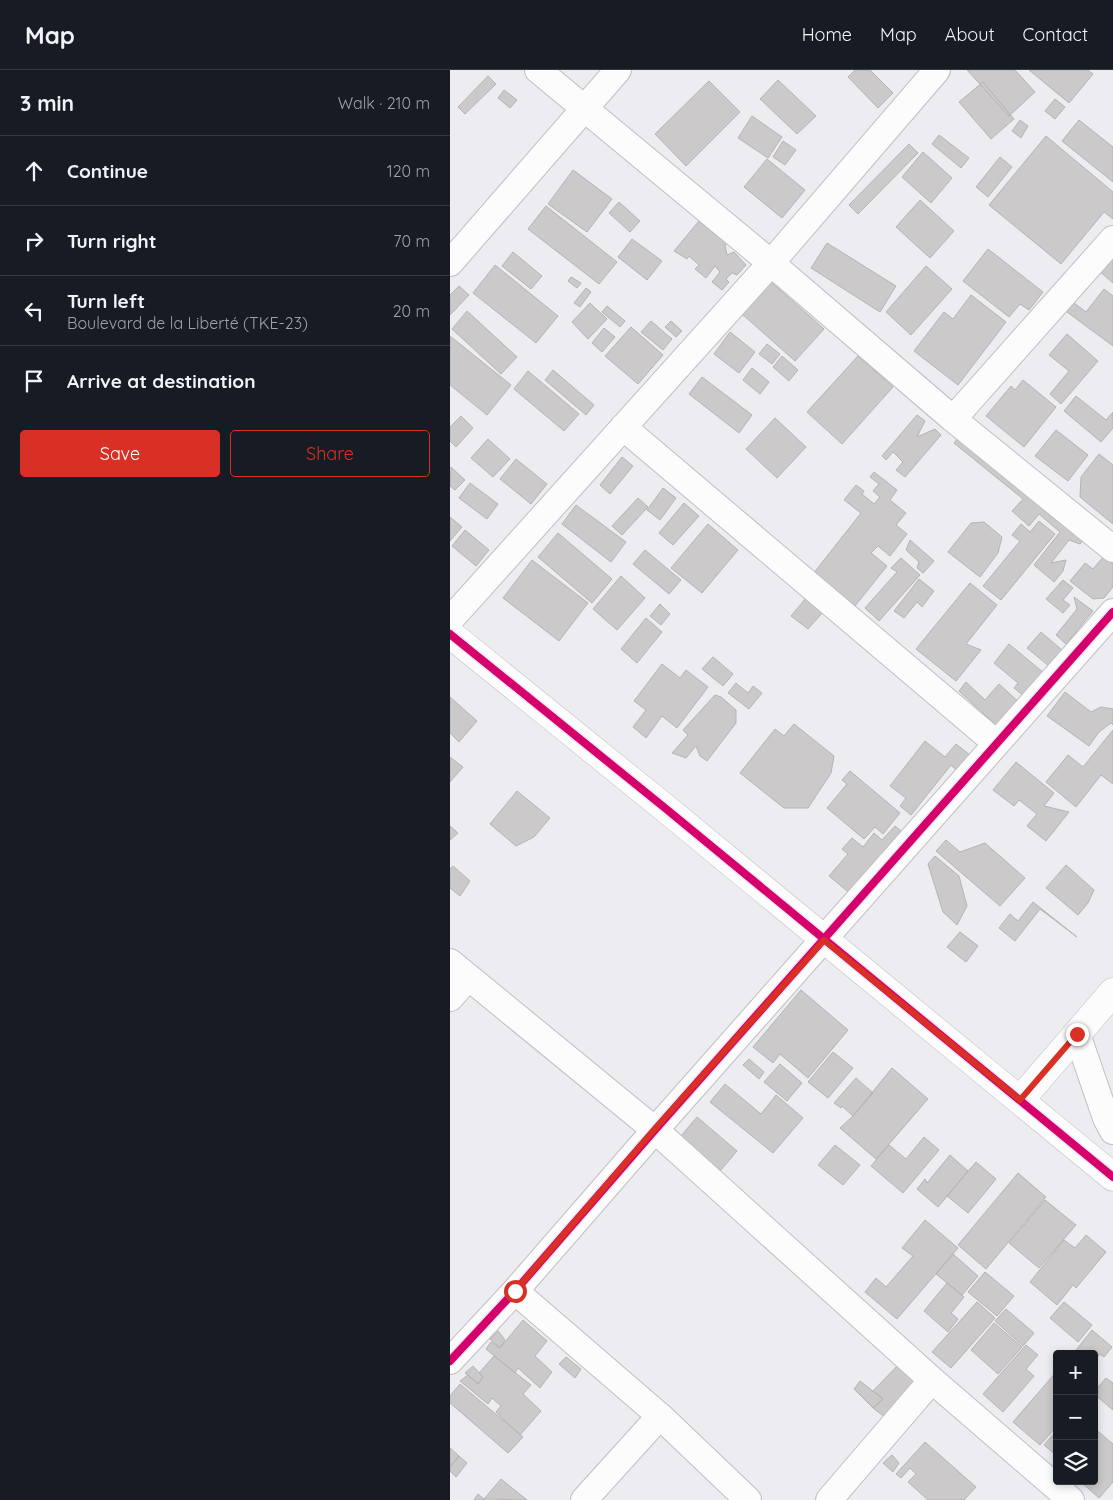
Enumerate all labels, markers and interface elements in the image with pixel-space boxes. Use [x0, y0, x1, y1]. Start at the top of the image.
text: Map [25, 20, 75, 50]
text: Home [802, 23, 852, 46]
text: Map [880, 23, 917, 46]
text: About [945, 23, 995, 46]
text: Contact [1023, 23, 1088, 46]
text: 3 min [20, 90, 74, 116]
text: Walk · 210 m [338, 93, 430, 113]
icon: ahead [20, 157, 48, 185]
text: Continue [67, 159, 148, 183]
text: 120 m [387, 161, 430, 181]
icon: right [20, 227, 48, 255]
text: Turn right [67, 229, 156, 253]
text: 70 m [393, 231, 430, 251]
text: Turn left [67, 289, 145, 313]
icon: left [20, 297, 48, 325]
text: 20 m [393, 301, 430, 321]
text: Boulevard de la Liberté (TKE-23) [67, 313, 308, 333]
icon: arrive [20, 367, 48, 395]
text: Arrive at destination [67, 369, 256, 393]
button: Save [20, 430, 220, 477]
button: Share [230, 430, 430, 477]
route end [1066, 1023, 1089, 1046]
route start [504, 1280, 527, 1303]
map controls [1053, 1350, 1098, 1485]
button: + [1053, 1350, 1098, 1395]
button: − [1053, 1395, 1098, 1440]
button: layers [1053, 1440, 1098, 1485]

